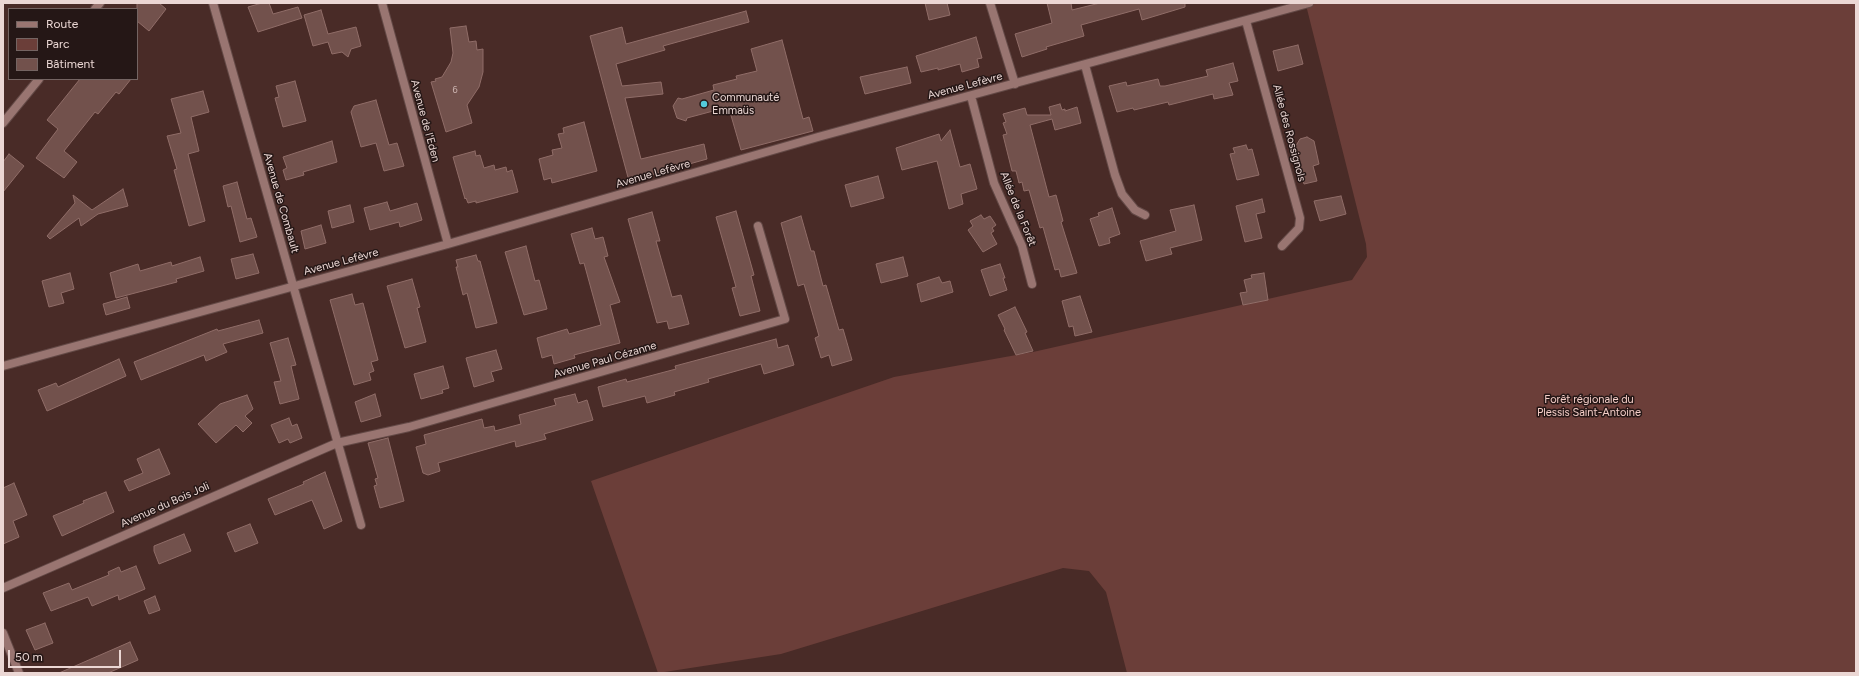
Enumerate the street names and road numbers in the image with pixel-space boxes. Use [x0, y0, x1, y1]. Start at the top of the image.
street label: Avenue Lefèvre [926, 70, 1004, 102]
street label: Avenue de l'Eden [408, 78, 442, 164]
street label: Allée des Rossignols [1270, 83, 1308, 183]
street label: Avenue de Combault [260, 151, 302, 255]
street label: Avenue Lefèvre [614, 157, 692, 191]
street label: Allée de la Forêt [997, 170, 1039, 248]
street label: Avenue Lefèvre [302, 246, 380, 278]
street label: Avenue Paul Cézanne [552, 339, 658, 381]
street label: Avenue du Bois Joli [119, 480, 211, 530]

